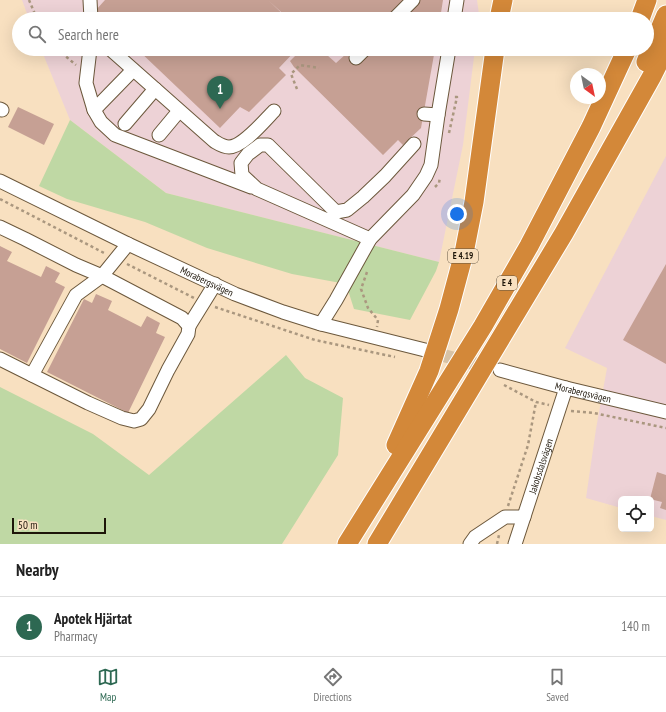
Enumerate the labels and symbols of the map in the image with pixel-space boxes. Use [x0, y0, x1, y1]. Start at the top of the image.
north arrow [570, 68, 606, 104]
pin: 1 [207, 76, 233, 109]
your location [447, 204, 467, 224]
road number: E 4.19 [448, 249, 478, 263]
street label: Morabergsvägen [178, 263, 236, 299]
road number: E 4 [497, 276, 517, 290]
street label: Morabergsvägen [554, 379, 612, 406]
street label: Jakobsdalsvägen [526, 437, 556, 496]
scale bar [12, 516, 106, 535]

